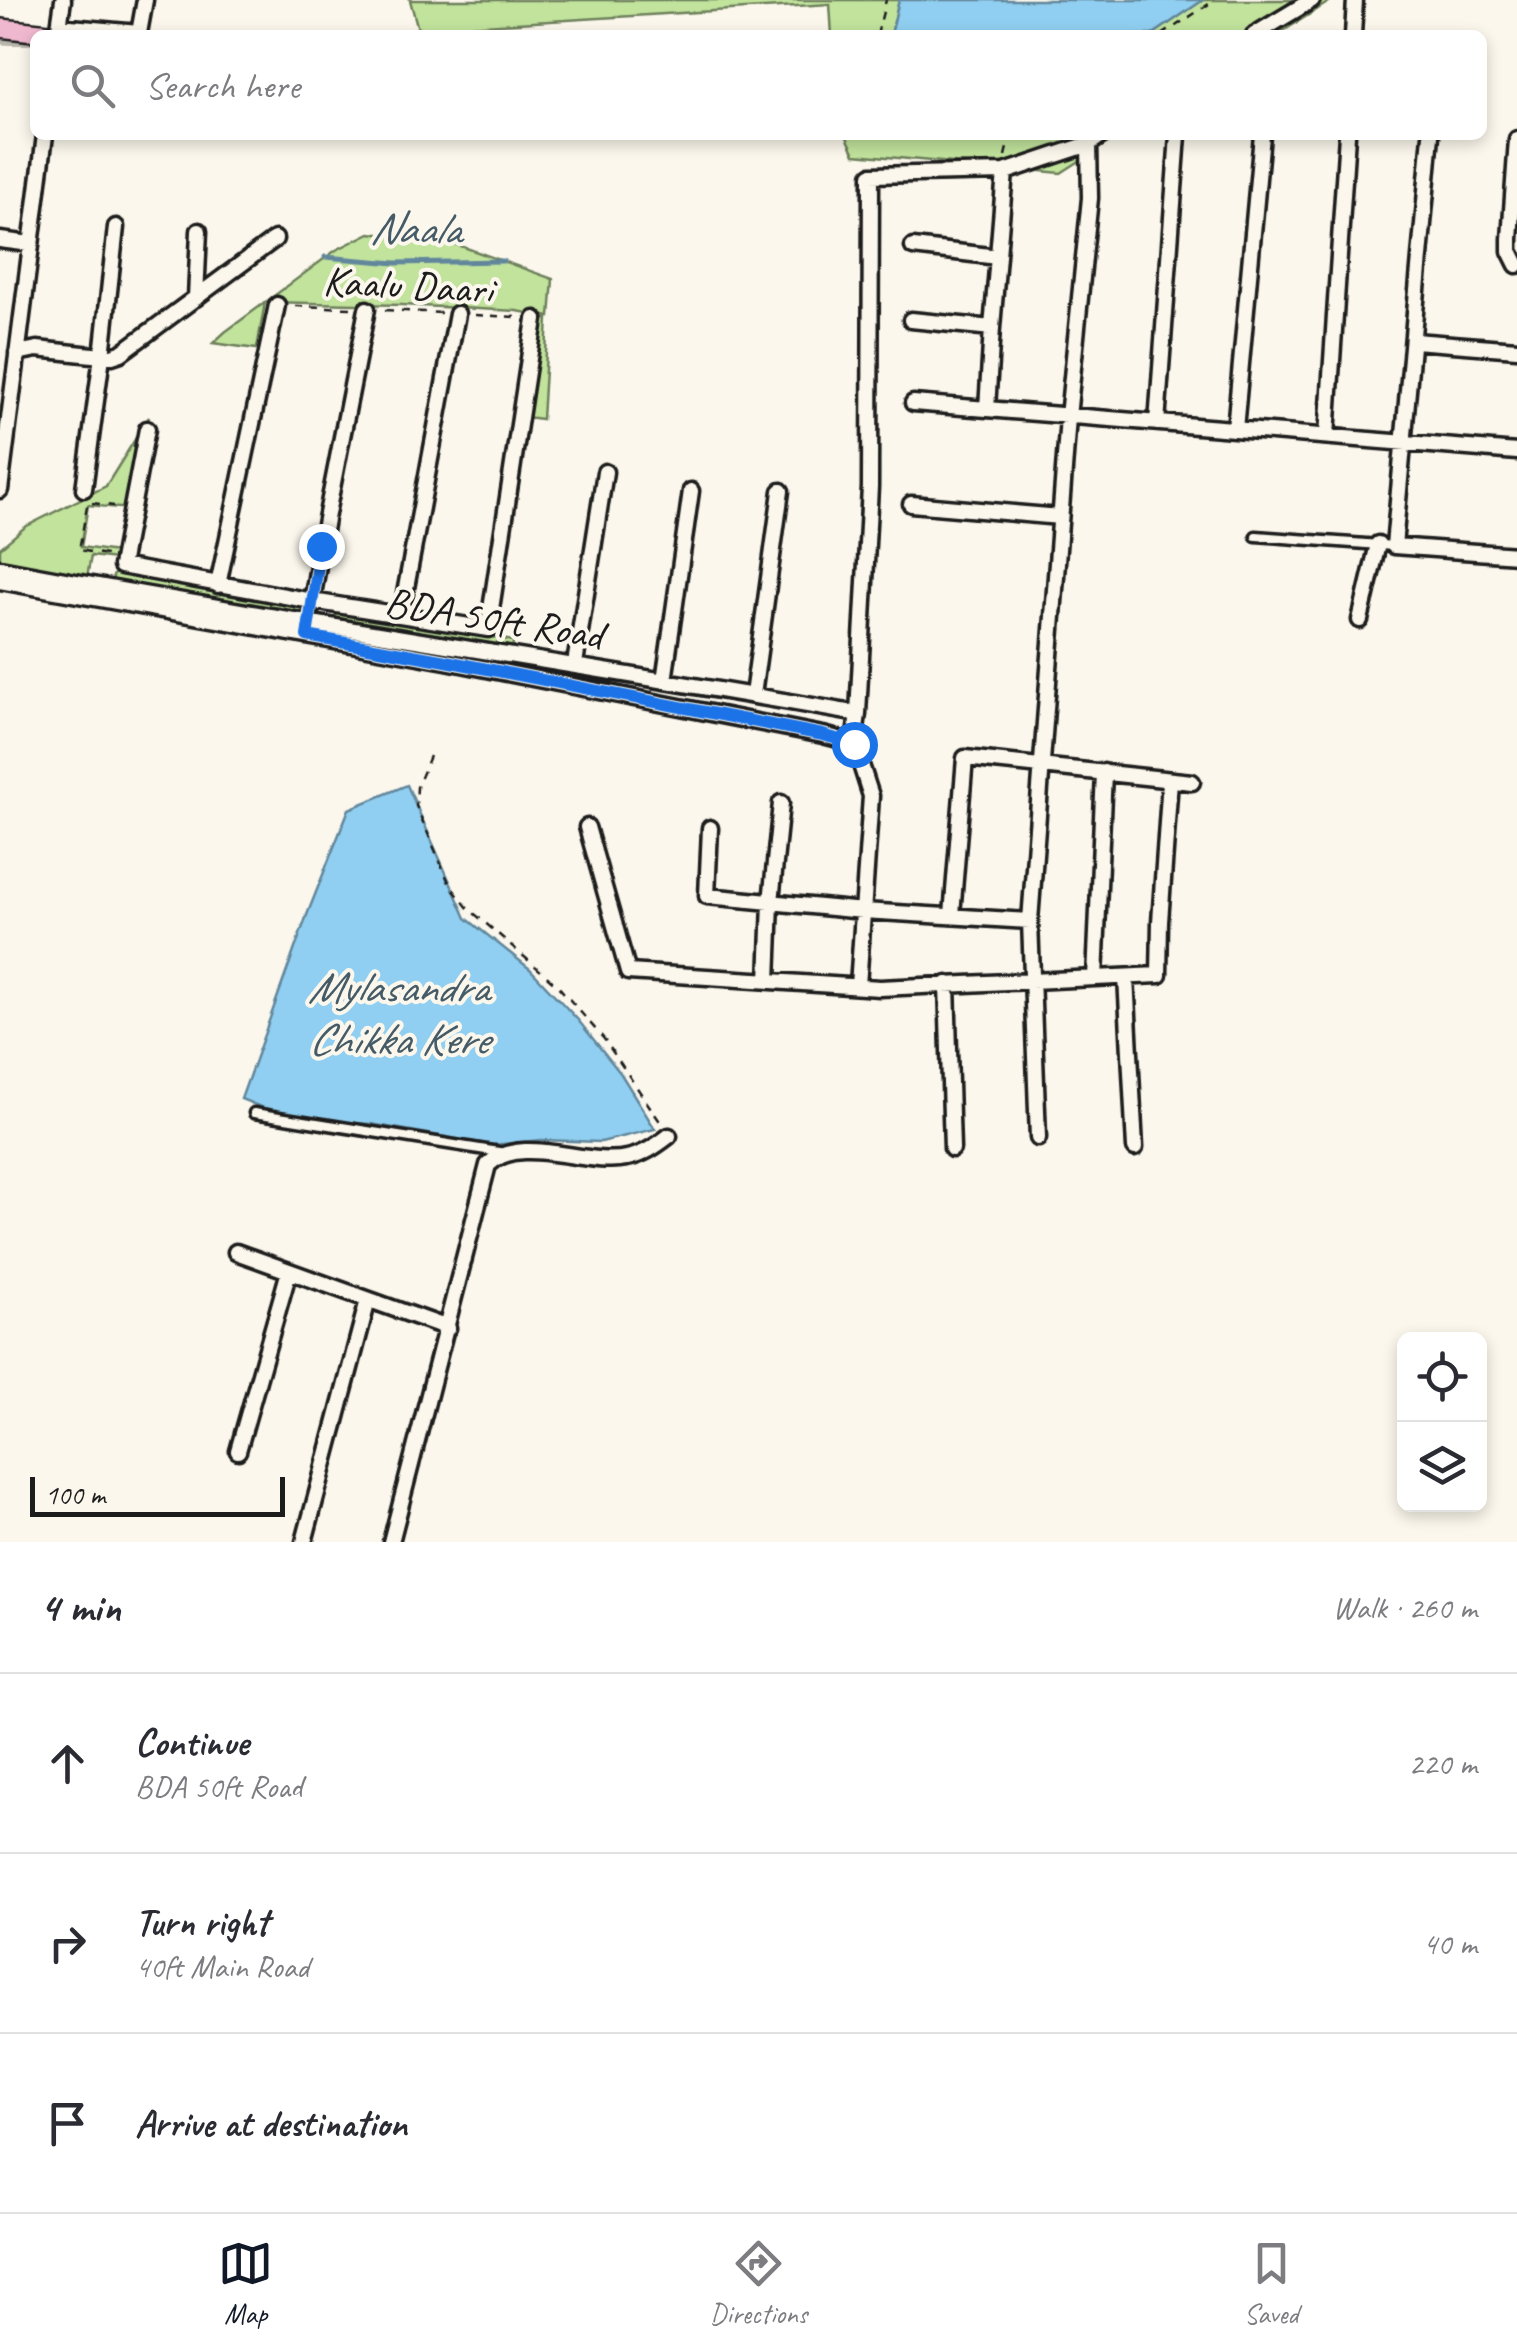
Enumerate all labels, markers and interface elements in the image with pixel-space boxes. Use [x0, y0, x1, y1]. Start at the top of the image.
search box [30, 30, 1487, 140]
icon: search [65, 58, 120, 113]
text: Search here [145, 62, 300, 109]
water label: Naala [369, 199, 465, 258]
street label: Kaalu Daari [322, 255, 499, 317]
route end [299, 524, 345, 570]
street label: BDA 50ft Road [381, 575, 613, 663]
route start [832, 722, 878, 768]
water label: Mylasandra Chikka Kere [308, 959, 494, 1068]
map controls [1397, 1332, 1487, 1512]
button: locate [1397, 1332, 1487, 1422]
button: layers [1397, 1422, 1487, 1512]
scale bar [30, 1472, 285, 1516]
text: 100 m [45, 1477, 105, 1512]
text: 4 min [40, 1581, 120, 1634]
text: Walk · 260 m [1333, 1587, 1477, 1628]
text: Continue [135, 1719, 249, 1766]
icon: ahead [40, 1736, 95, 1791]
text: 220 m [1408, 1743, 1477, 1784]
text: BDA 50ft Road [135, 1766, 302, 1807]
text: Turn right [135, 1899, 269, 1946]
icon: right [40, 1916, 95, 1971]
text: 40 m [1423, 1923, 1477, 1964]
text: 40ft Main Road [135, 1946, 309, 1987]
icon: arrive [40, 2096, 95, 2151]
text: Arrive at destination [135, 2100, 407, 2147]
tab: Map [218, 2236, 273, 2331]
tab: Directions [710, 2236, 807, 2331]
tab: Saved [1244, 2236, 1299, 2331]

